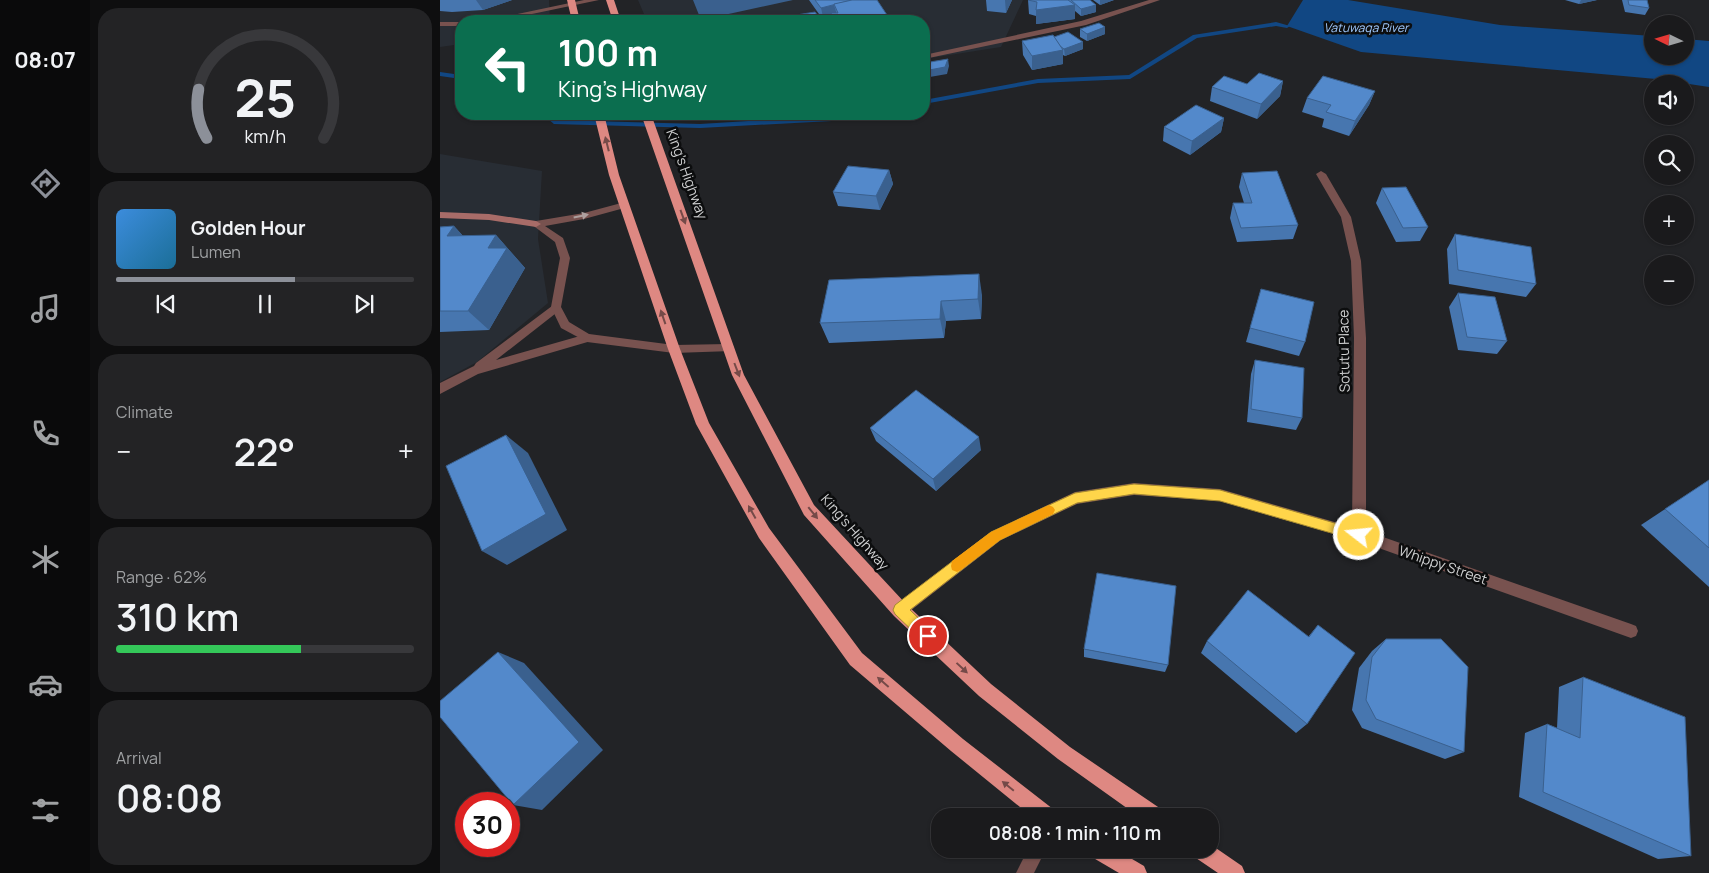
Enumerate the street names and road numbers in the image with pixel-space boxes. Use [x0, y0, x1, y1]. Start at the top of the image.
street label: King's Highway [662, 126, 713, 222]
street label: Sotutu Place [1333, 309, 1354, 393]
street label: King's Highway [817, 490, 894, 574]
street label: Whippy Street [1396, 541, 1490, 589]

